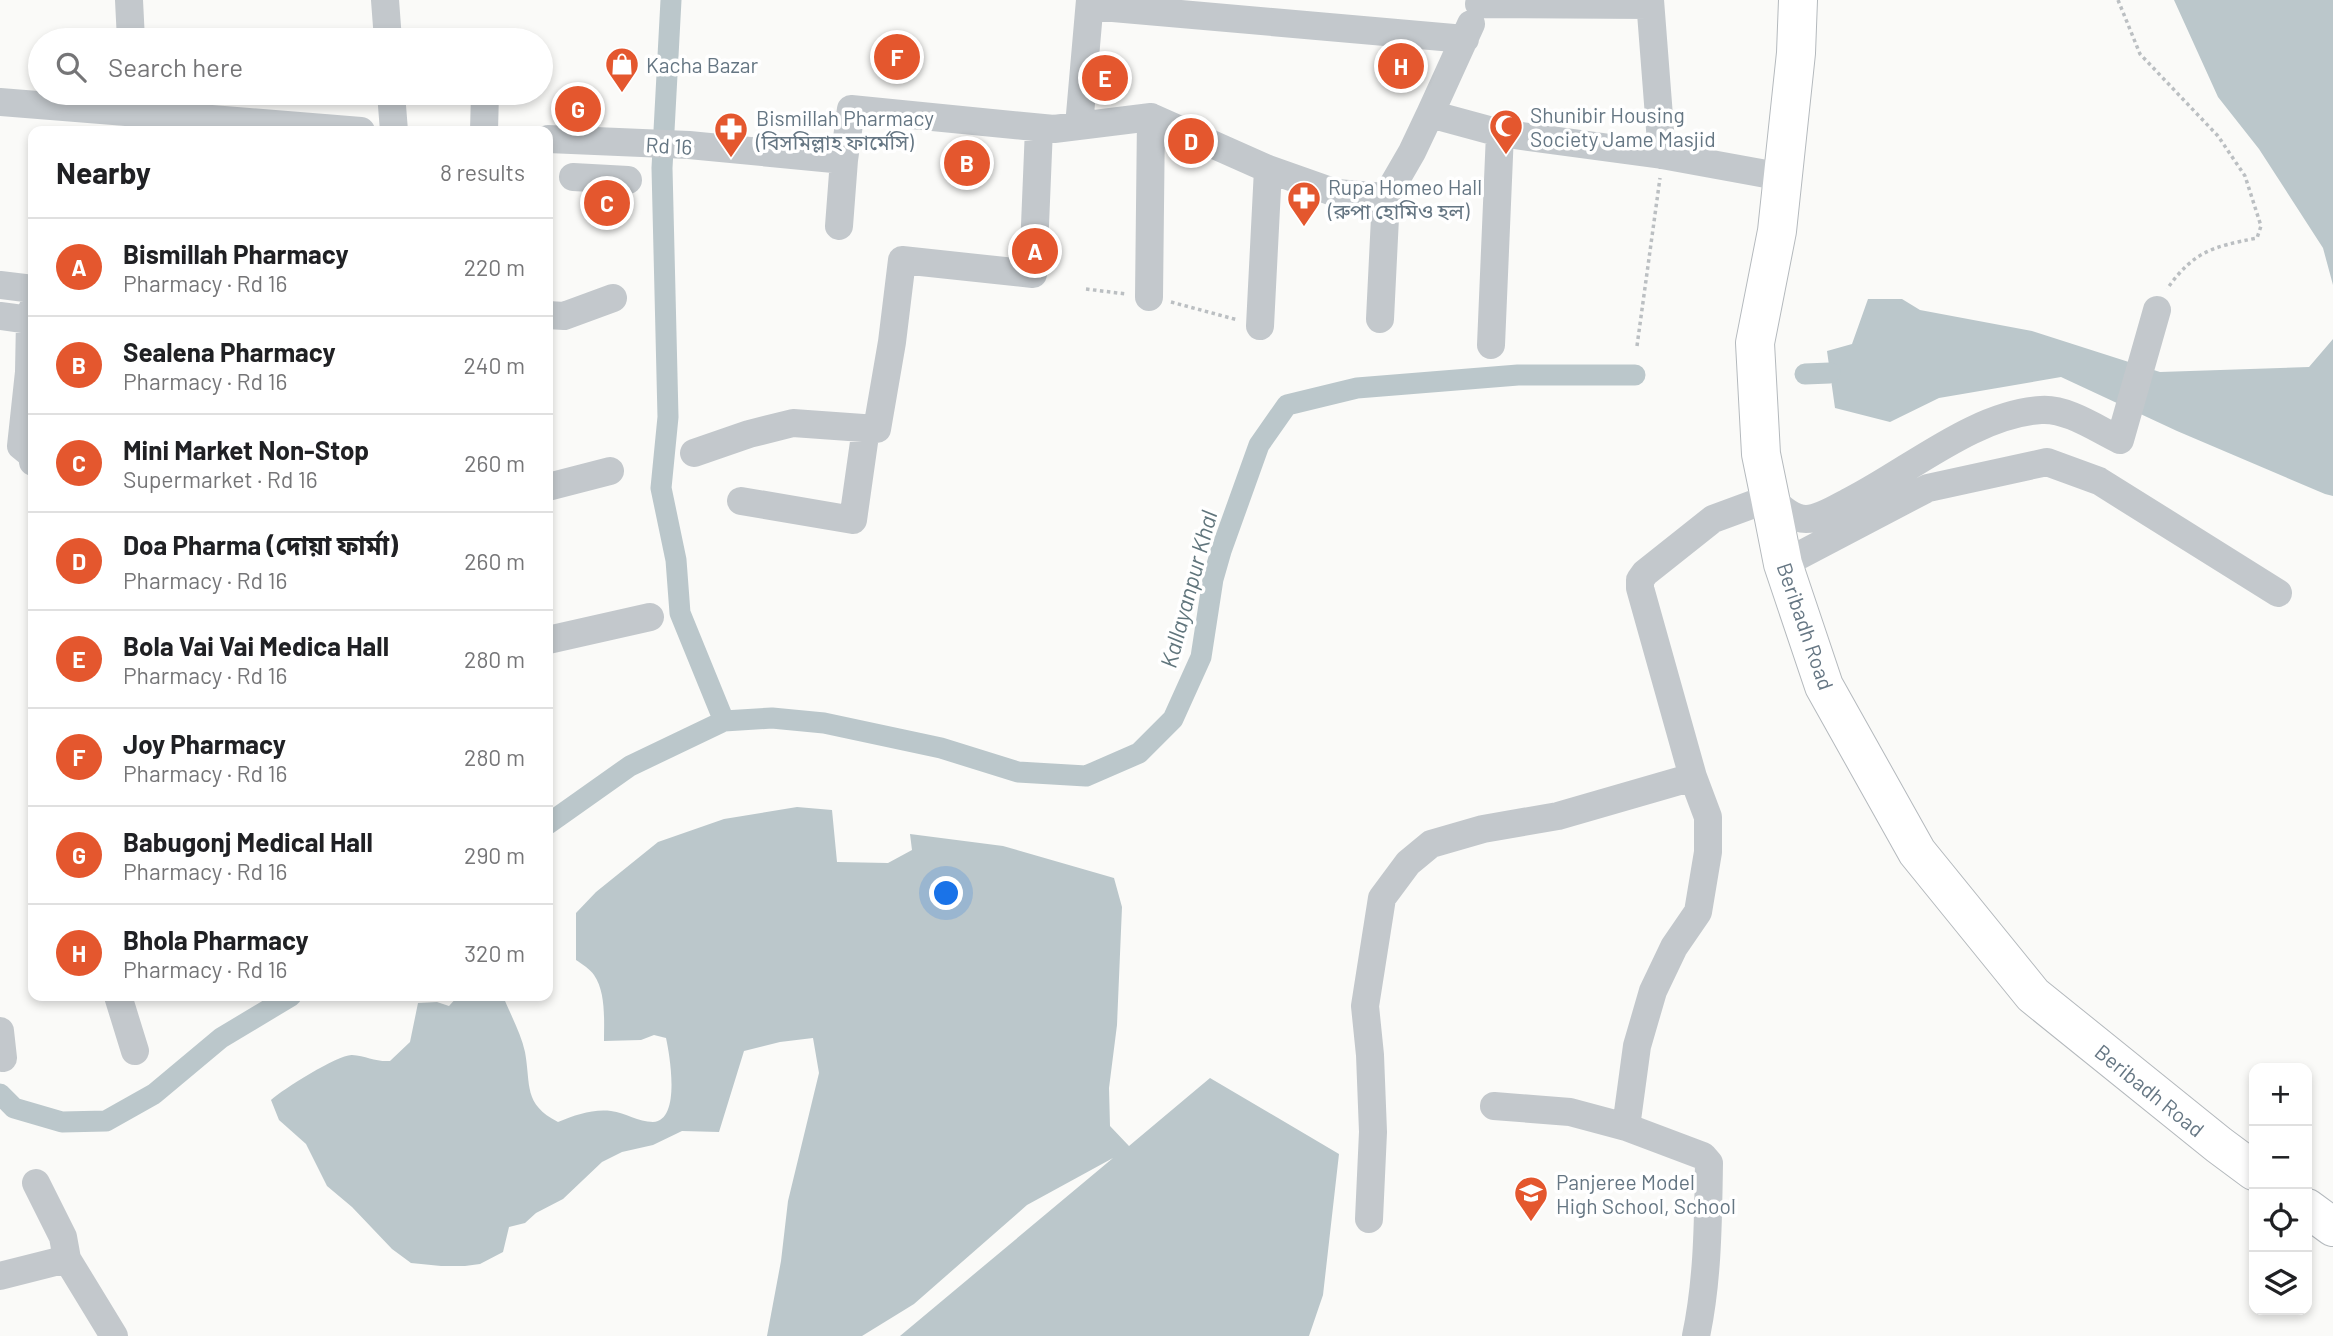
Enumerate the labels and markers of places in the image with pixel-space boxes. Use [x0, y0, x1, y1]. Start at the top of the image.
pin: F [874, 31, 920, 83]
pin: H [1378, 40, 1424, 92]
shop icon: Kacha Bazar [603, 45, 641, 94]
place label: Kacha Bazar [646, 52, 759, 77]
pin: E [1082, 52, 1128, 104]
pin: G [555, 83, 601, 135]
place label: Shunibir Housing Society Jame Masjid [1530, 102, 1716, 151]
place label: Bismillah Pharmacy (বিসমিল্লাহ ফার্মেসি) [755, 105, 934, 154]
mosque icon: Shunibir Housing Society Jame Masjid [1487, 107, 1525, 156]
pharmacy icon: Bismillah Pharmacy (বিসমিল্লাহ ফার্মেসি) [712, 110, 750, 159]
pin: D [1168, 115, 1214, 167]
pin: B [944, 137, 990, 189]
place label: Rupa Homeo Hall (রুপা হোমিও হল) [1327, 174, 1482, 223]
pin: C [584, 177, 630, 229]
pharmacy icon: Rupa Homeo Hall (রুপা হোমিও হল) [1285, 179, 1323, 228]
pin: A [1012, 225, 1058, 277]
place label: Panjeree Model High School, School [1556, 1169, 1736, 1218]
school or university icon: Panjeree Model High School, School [1512, 1174, 1550, 1223]

